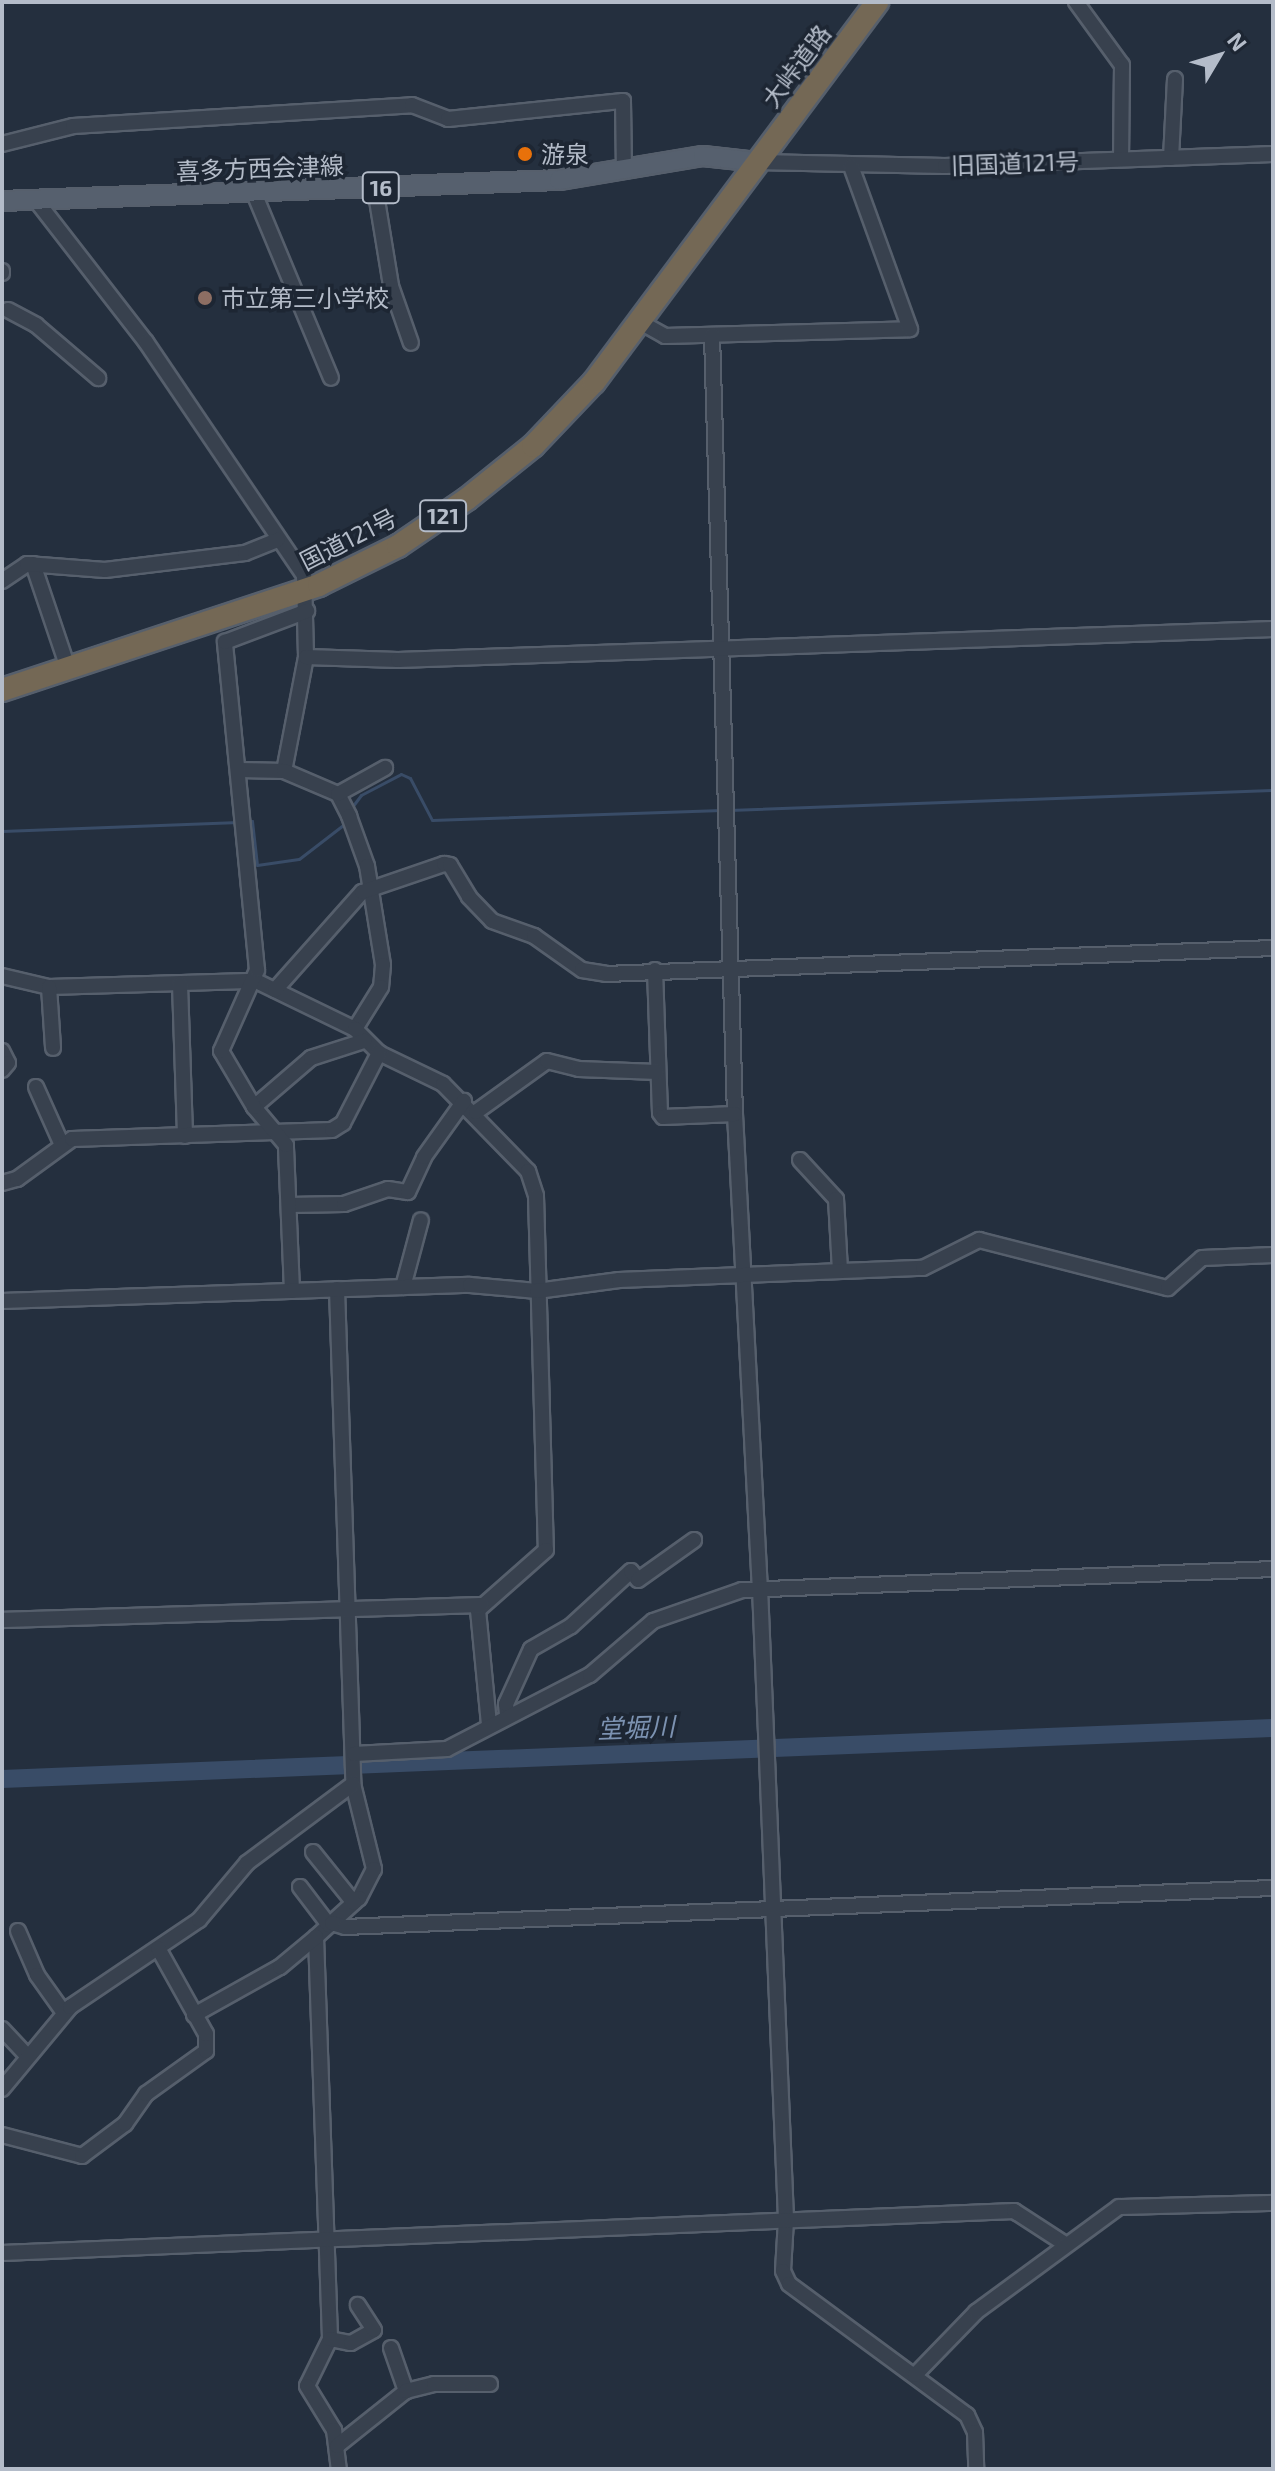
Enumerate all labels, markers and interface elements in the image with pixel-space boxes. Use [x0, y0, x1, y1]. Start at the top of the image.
north arrow [1179, 16, 1259, 96]
street label: 大峠道路 [756, 19, 836, 113]
text: N [1223, 27, 1253, 55]
place label: 游泉 [541, 140, 589, 168]
marker: 游泉 [516, 145, 534, 163]
street label: 旧国道121号 [950, 146, 1080, 180]
street label: 喜多方西会津線 [176, 151, 344, 185]
road number: 16 [361, 170, 401, 206]
place label: 市立第三小学校 [221, 284, 389, 312]
marker: 市立第三小学校 [196, 289, 214, 307]
road number: 121 [419, 498, 467, 534]
street label: 国道121号 [295, 502, 401, 576]
water label: 堂堀川 [596, 1710, 676, 1744]

